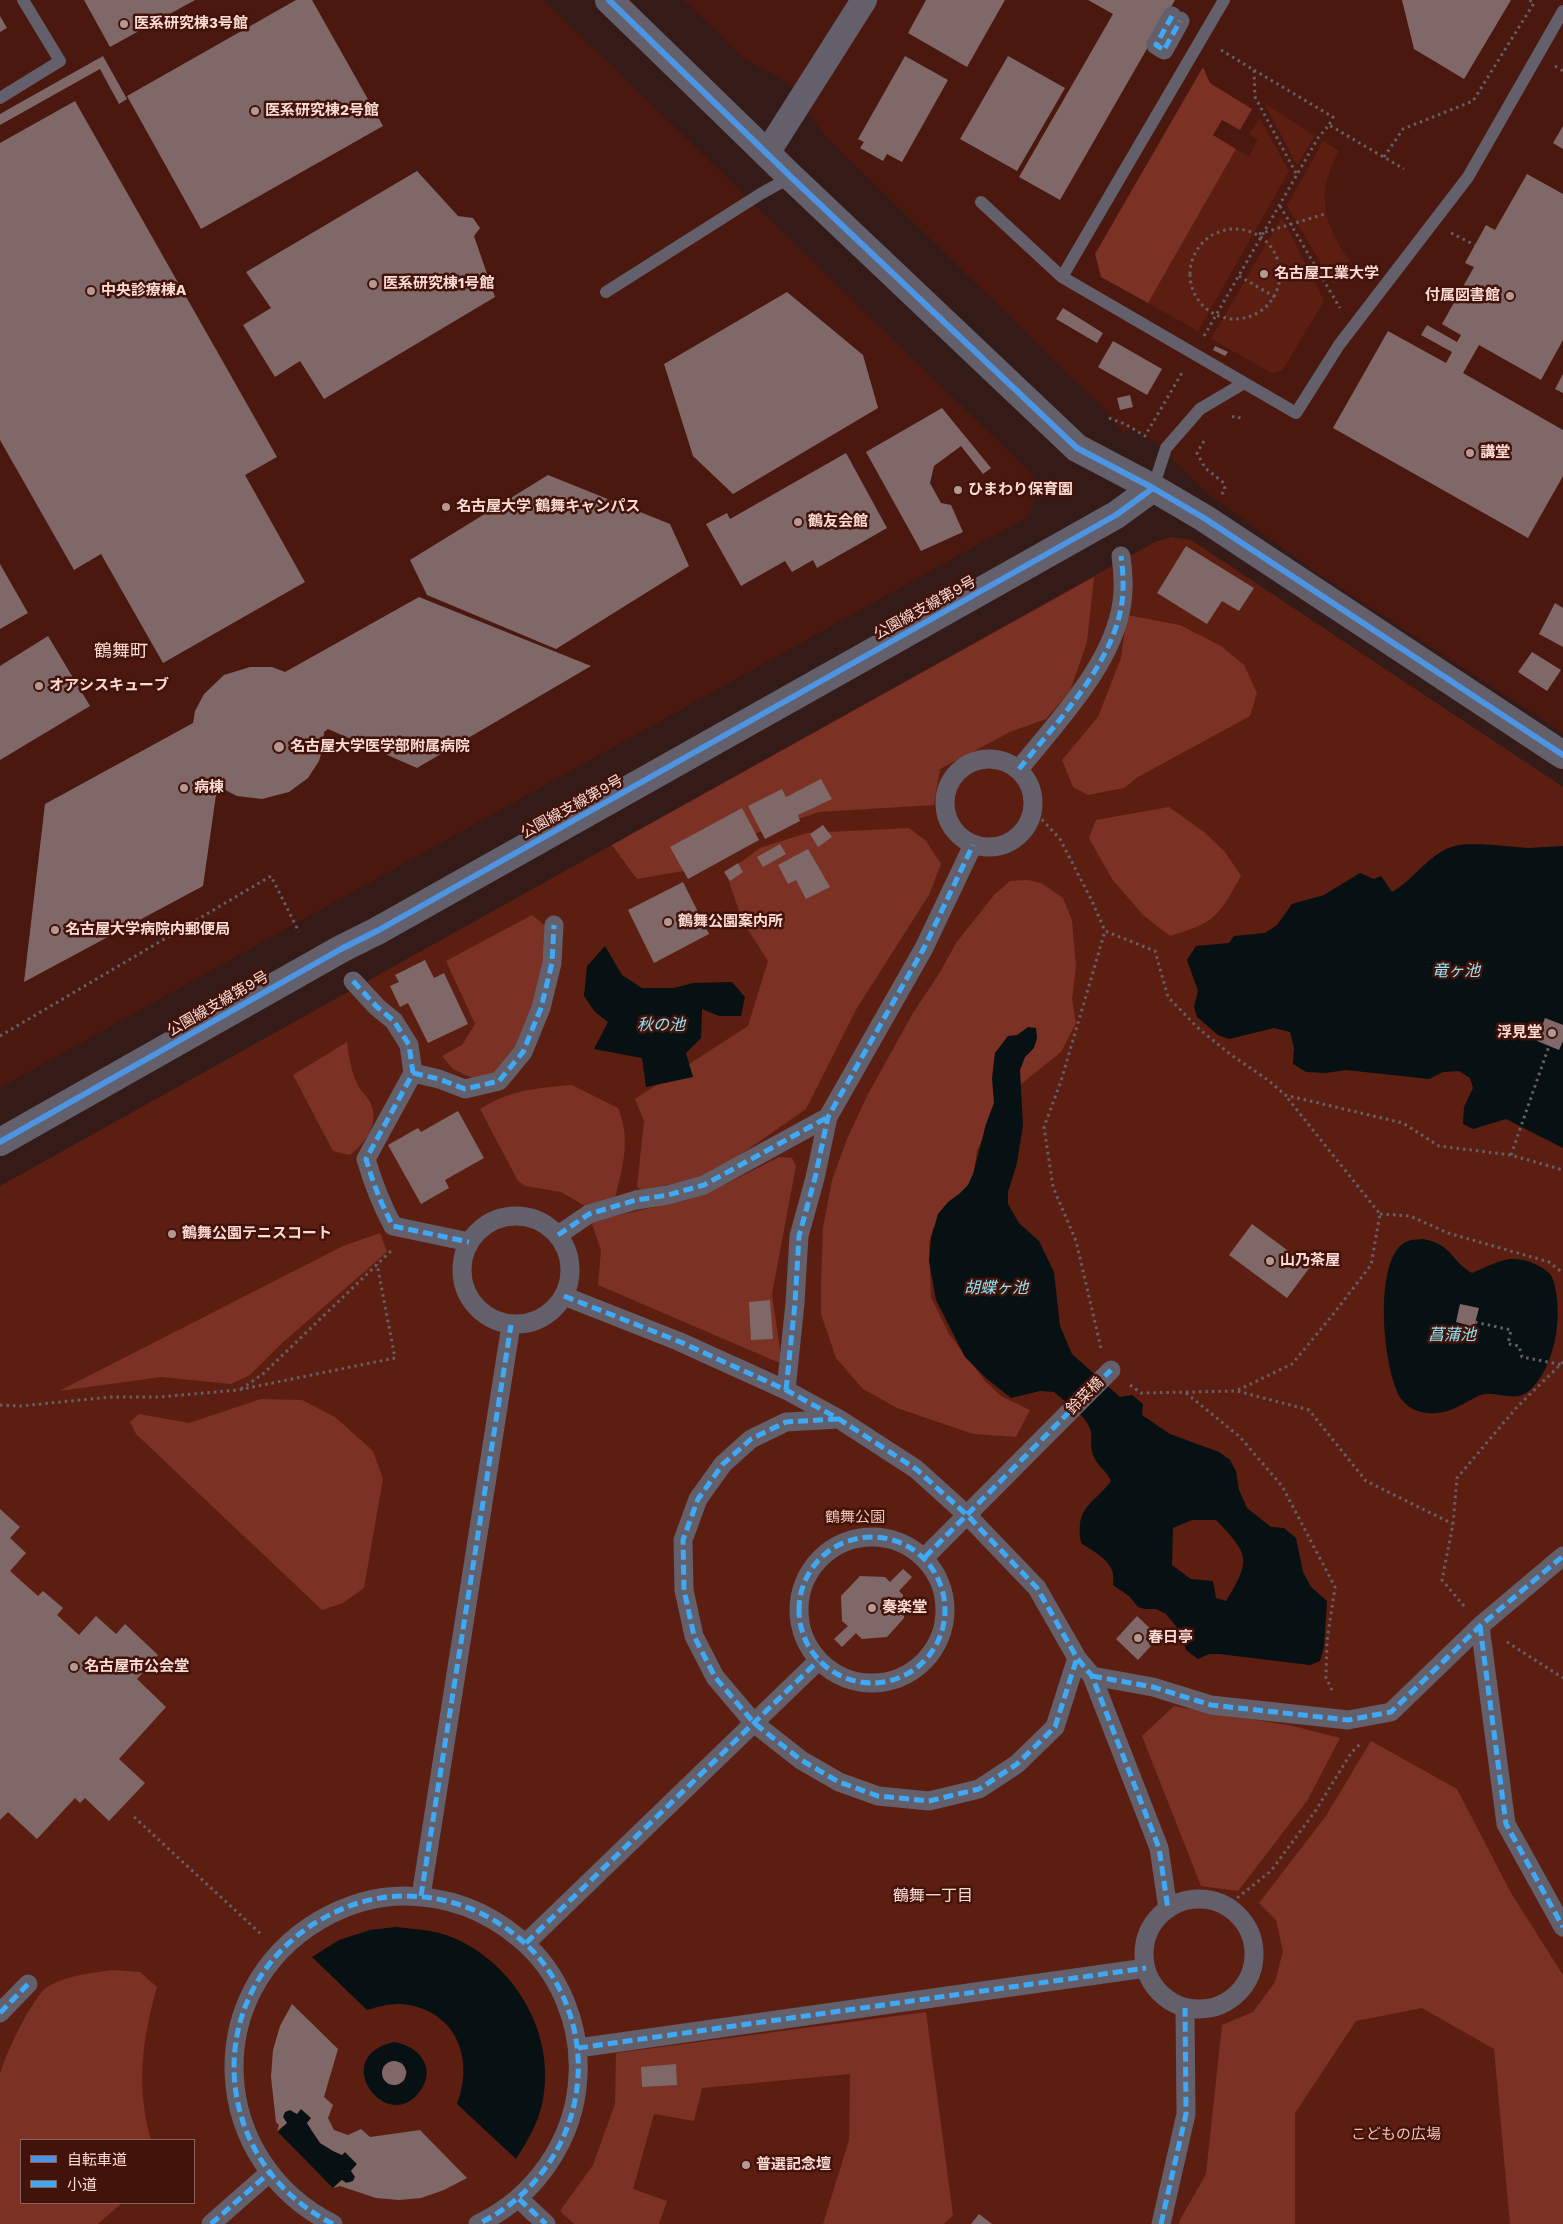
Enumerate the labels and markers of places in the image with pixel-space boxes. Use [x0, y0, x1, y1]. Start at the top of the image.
place label: 医系研究棟3号館 [134, 15, 248, 33]
marker: 医系研究棟3号館 [118, 18, 130, 30]
place label: 医系研究棟2号館 [265, 102, 379, 120]
marker: 医系研究棟2号館 [249, 105, 261, 117]
place label: 名古屋工業大学 [1274, 265, 1379, 283]
marker: 名古屋工業大学 [1258, 268, 1270, 280]
place label: 医系研究棟1号館 [383, 275, 494, 293]
marker: 医系研究棟1号館 [367, 278, 379, 290]
place label: 中央診療棟A [101, 282, 186, 300]
marker: 中央診療棟A [85, 285, 97, 297]
place label: 付属図書館 [1425, 287, 1500, 305]
marker: 付属図書館 [1504, 290, 1516, 302]
place label: 講堂 [1480, 444, 1510, 462]
marker: 講堂 [1464, 447, 1476, 459]
place label: ひまわり保育園 [968, 481, 1073, 499]
marker: ひまわり保育園 [952, 484, 964, 496]
place label: 名古屋大学 鶴舞キャンパス [456, 498, 640, 516]
marker: 名古屋大学 鶴舞キャンパス [440, 501, 452, 513]
place label: 鶴友会館 [808, 513, 868, 531]
marker: 鶴友会館 [792, 516, 804, 528]
place label: オアシスキューブ [49, 677, 169, 695]
marker: オアシスキューブ [33, 680, 45, 692]
place label: 名古屋大学医学部附属病院 [290, 738, 470, 756]
marker: 名古屋大学医学部附属病院 [272, 740, 286, 754]
place label: 病棟 [194, 779, 224, 797]
marker: 病棟 [178, 782, 190, 794]
place label: 鶴舞公園案内所 [678, 913, 783, 931]
marker: 鶴舞公園案内所 [662, 916, 674, 928]
place label: 名古屋大学病院内郵便局 [65, 921, 230, 939]
marker: 名古屋大学病院内郵便局 [49, 924, 61, 936]
place label: 浮見堂 [1497, 1024, 1542, 1042]
marker: 浮見堂 [1546, 1027, 1558, 1039]
place label: 鶴舞公園テニスコート [182, 1225, 332, 1243]
marker: 鶴舞公園テニスコート [166, 1228, 178, 1240]
place label: 山乃茶屋 [1280, 1252, 1340, 1270]
marker: 山乃茶屋 [1264, 1255, 1276, 1267]
place label: 奏楽堂 [882, 1599, 927, 1617]
marker: 奏楽堂 [866, 1602, 878, 1614]
place label: 春日亭 [1148, 1629, 1193, 1647]
marker: 春日亭 [1132, 1632, 1144, 1644]
place label: 名古屋市公会堂 [84, 1658, 189, 1676]
marker: 名古屋市公会堂 [68, 1661, 80, 1673]
place label: 普選記念壇 [756, 2156, 831, 2174]
marker: 普選記念壇 [740, 2159, 752, 2171]

